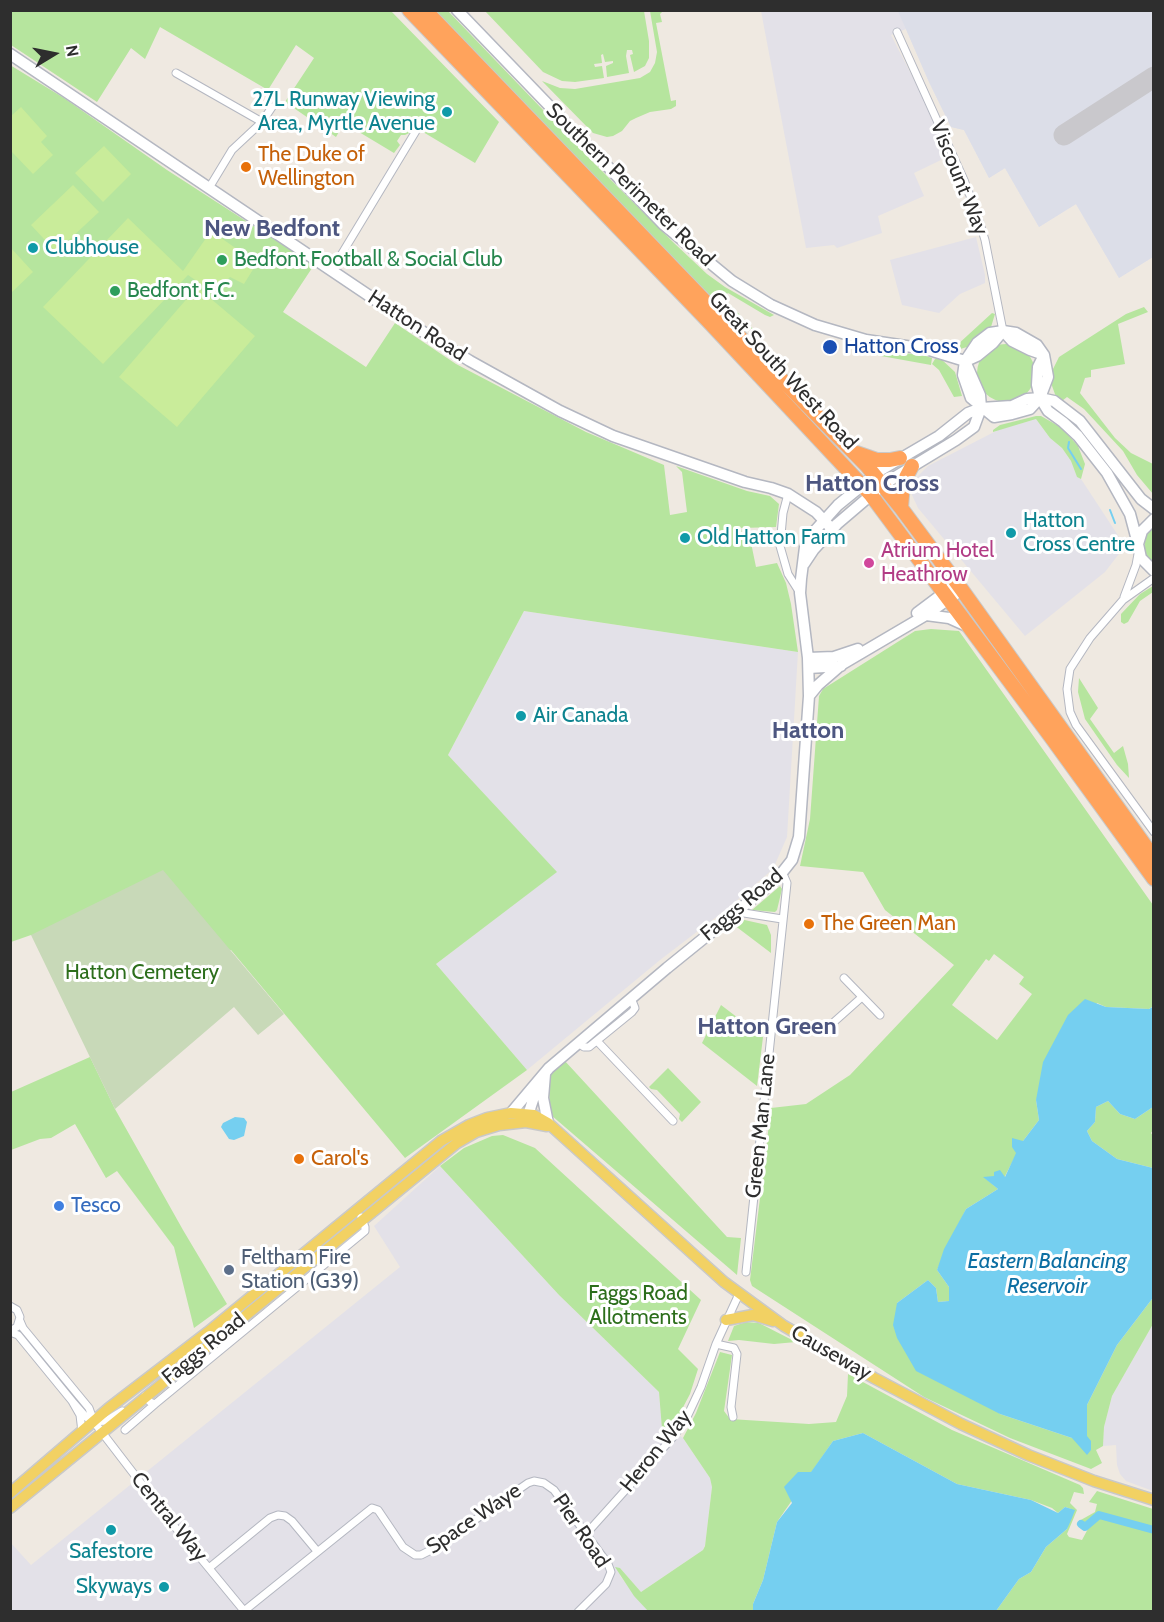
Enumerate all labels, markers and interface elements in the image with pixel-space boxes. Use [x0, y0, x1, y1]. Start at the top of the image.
north arrow [24, 24, 84, 84]
text: N [62, 44, 83, 58]
place label: 27L Runway Viewing Area, Myrtle Avenue [252, 87, 435, 137]
street label: Southern Perimeter Road [540, 98, 720, 272]
marker: 27L Runway Viewing Area, Myrtle Avenue [440, 105, 454, 119]
street label: Viscount Way [925, 117, 993, 239]
place label: The Duke of Wellington [258, 142, 365, 192]
marker: The Duke of Wellington [239, 160, 253, 174]
district label: New Bedfont [204, 215, 340, 243]
place label: Clubhouse [45, 235, 139, 261]
marker: Clubhouse [26, 241, 40, 255]
place label: Bedfont Football & Social Club [234, 247, 503, 273]
marker: Bedfont Football & Social Club [215, 253, 229, 267]
place label: Bedfont F.C. [127, 278, 234, 304]
marker: Bedfont F.C. [108, 284, 122, 298]
street label: Hatton Road [363, 285, 471, 367]
street label: Great South West Road [703, 287, 863, 455]
place label: Hatton Cross [844, 334, 959, 360]
marker: Hatton Cross [821, 338, 839, 356]
district label: Hatton Cross [805, 470, 939, 498]
place label: Hatton Cross Centre [1023, 508, 1135, 558]
place label: Old Hatton Farm [697, 525, 846, 551]
marker: Hatton Cross Centre [1004, 526, 1018, 540]
marker: Old Hatton Farm [678, 531, 692, 545]
place label: Atrium Hotel Heathrow [881, 538, 994, 588]
marker: Atrium Hotel Heathrow [862, 556, 876, 570]
place label: Air Canada [533, 703, 628, 729]
marker: Air Canada [514, 709, 528, 723]
district label: Hatton [772, 717, 844, 745]
street label: Faggs Road [696, 863, 788, 947]
place label: The Green Man [821, 911, 956, 937]
marker: The Green Man [802, 917, 816, 931]
park label: Hatton Cemetery [65, 960, 219, 986]
district label: Hatton Green [697, 1013, 837, 1041]
street label: Green Man Lane [741, 1053, 781, 1199]
place label: Carol's [311, 1146, 369, 1172]
marker: Carol's [292, 1152, 306, 1166]
place label: Tesco [71, 1193, 121, 1219]
marker: Tesco [52, 1199, 66, 1213]
place label: Feltham Fire Station (G39) [241, 1245, 359, 1295]
water label: Eastern Balancing Reservoir [968, 1249, 1126, 1300]
marker: Feltham Fire Station (G39) [222, 1263, 236, 1277]
park label: Faggs Road Allotments [588, 1281, 688, 1331]
street label: Faggs Road [157, 1308, 251, 1390]
street label: Causeway [786, 1320, 876, 1386]
street label: Heron Way [615, 1405, 697, 1497]
street label: Central Way [125, 1467, 213, 1567]
street label: Space Waye [422, 1478, 526, 1560]
street label: Pier Road [547, 1489, 615, 1573]
marker: Safestore [104, 1523, 118, 1537]
place label: Safestore [69, 1539, 153, 1565]
place label: Skyways [76, 1574, 152, 1600]
marker: Skyways [157, 1580, 171, 1594]

